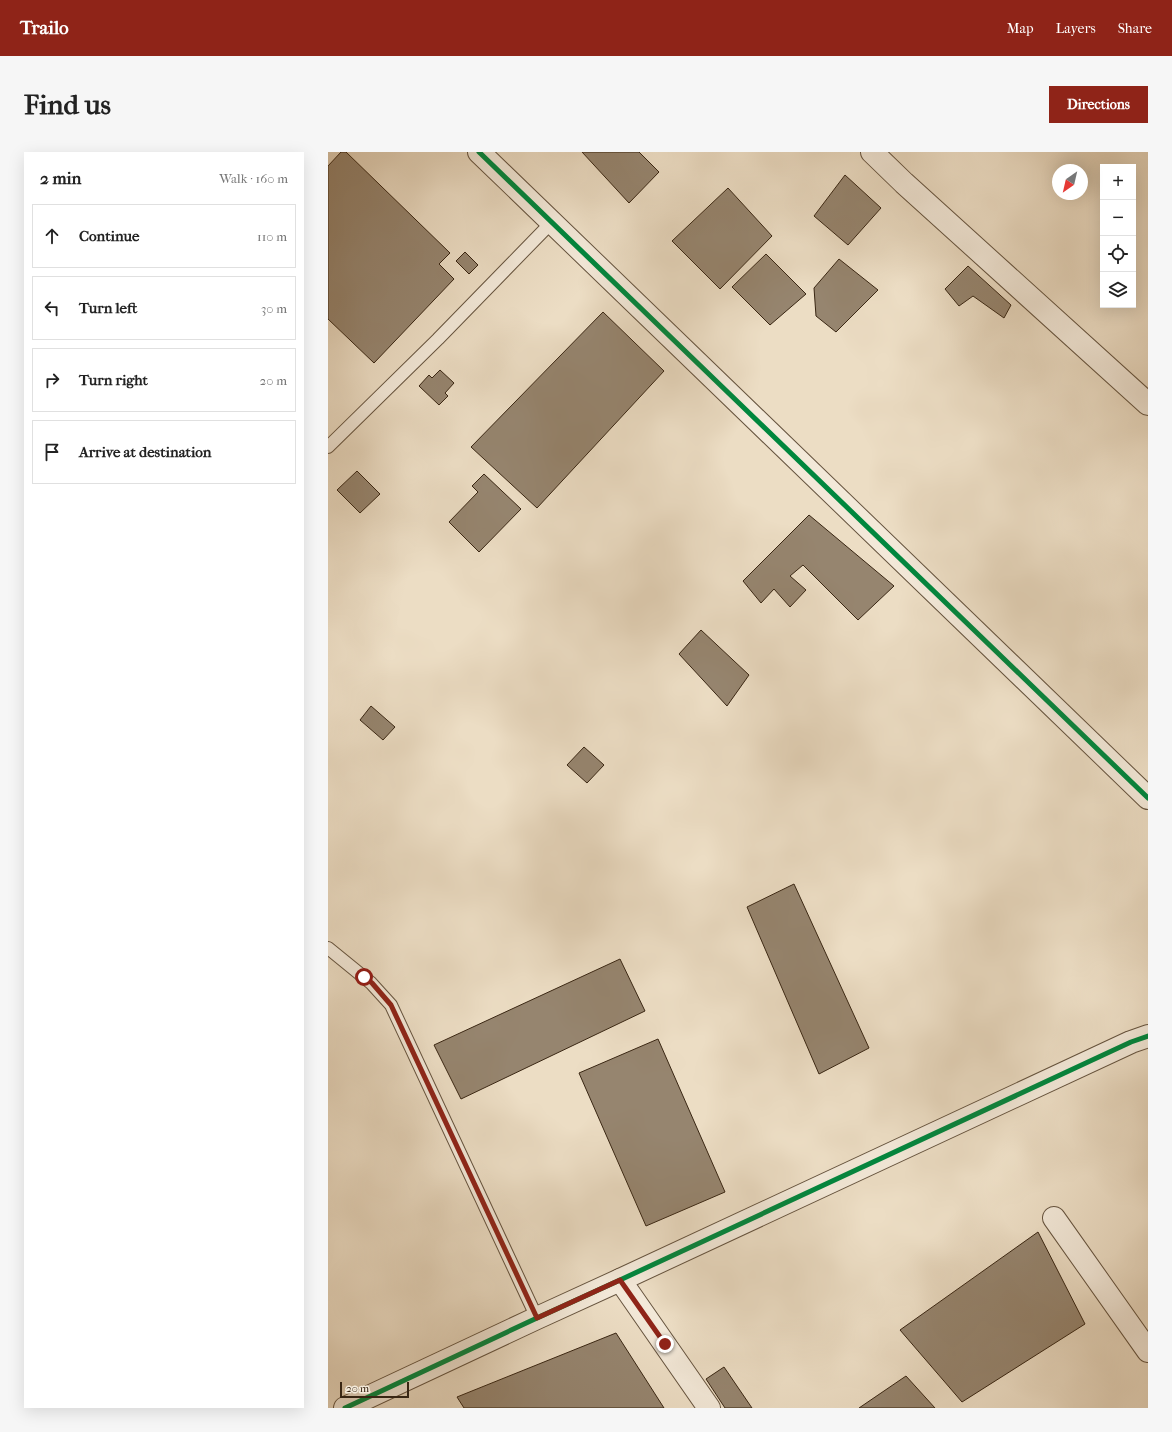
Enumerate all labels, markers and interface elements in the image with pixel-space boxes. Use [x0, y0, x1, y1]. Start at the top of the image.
text: Trailo [20, 17, 69, 39]
text: Map [1007, 20, 1034, 37]
text: Layers [1056, 20, 1096, 37]
text: Share [1118, 20, 1152, 37]
button: Directions [1049, 86, 1148, 123]
text: Find us [24, 88, 111, 121]
north arrow [1052, 164, 1088, 200]
map controls [1100, 164, 1136, 308]
button: + [1100, 164, 1136, 200]
text: 2 min [40, 168, 81, 188]
text: Walk · 160 m [219, 171, 288, 186]
button: − [1100, 200, 1136, 236]
icon: ahead [41, 225, 63, 247]
text: Continue [79, 227, 139, 245]
text: 110 m [257, 229, 287, 244]
button: locate [1100, 236, 1136, 272]
button: layers [1100, 272, 1136, 308]
icon: left [41, 297, 63, 319]
text: Turn left [79, 299, 137, 317]
text: 30 m [261, 301, 287, 316]
icon: right [41, 369, 63, 391]
text: Turn right [79, 371, 148, 389]
text: 20 m [260, 373, 287, 388]
icon: arrive [41, 441, 63, 463]
text: Arrive at destination [79, 443, 211, 461]
route start [355, 968, 373, 986]
route end [656, 1335, 674, 1353]
scale bar [340, 1380, 409, 1399]
text: 20 m [346, 1382, 369, 1395]

